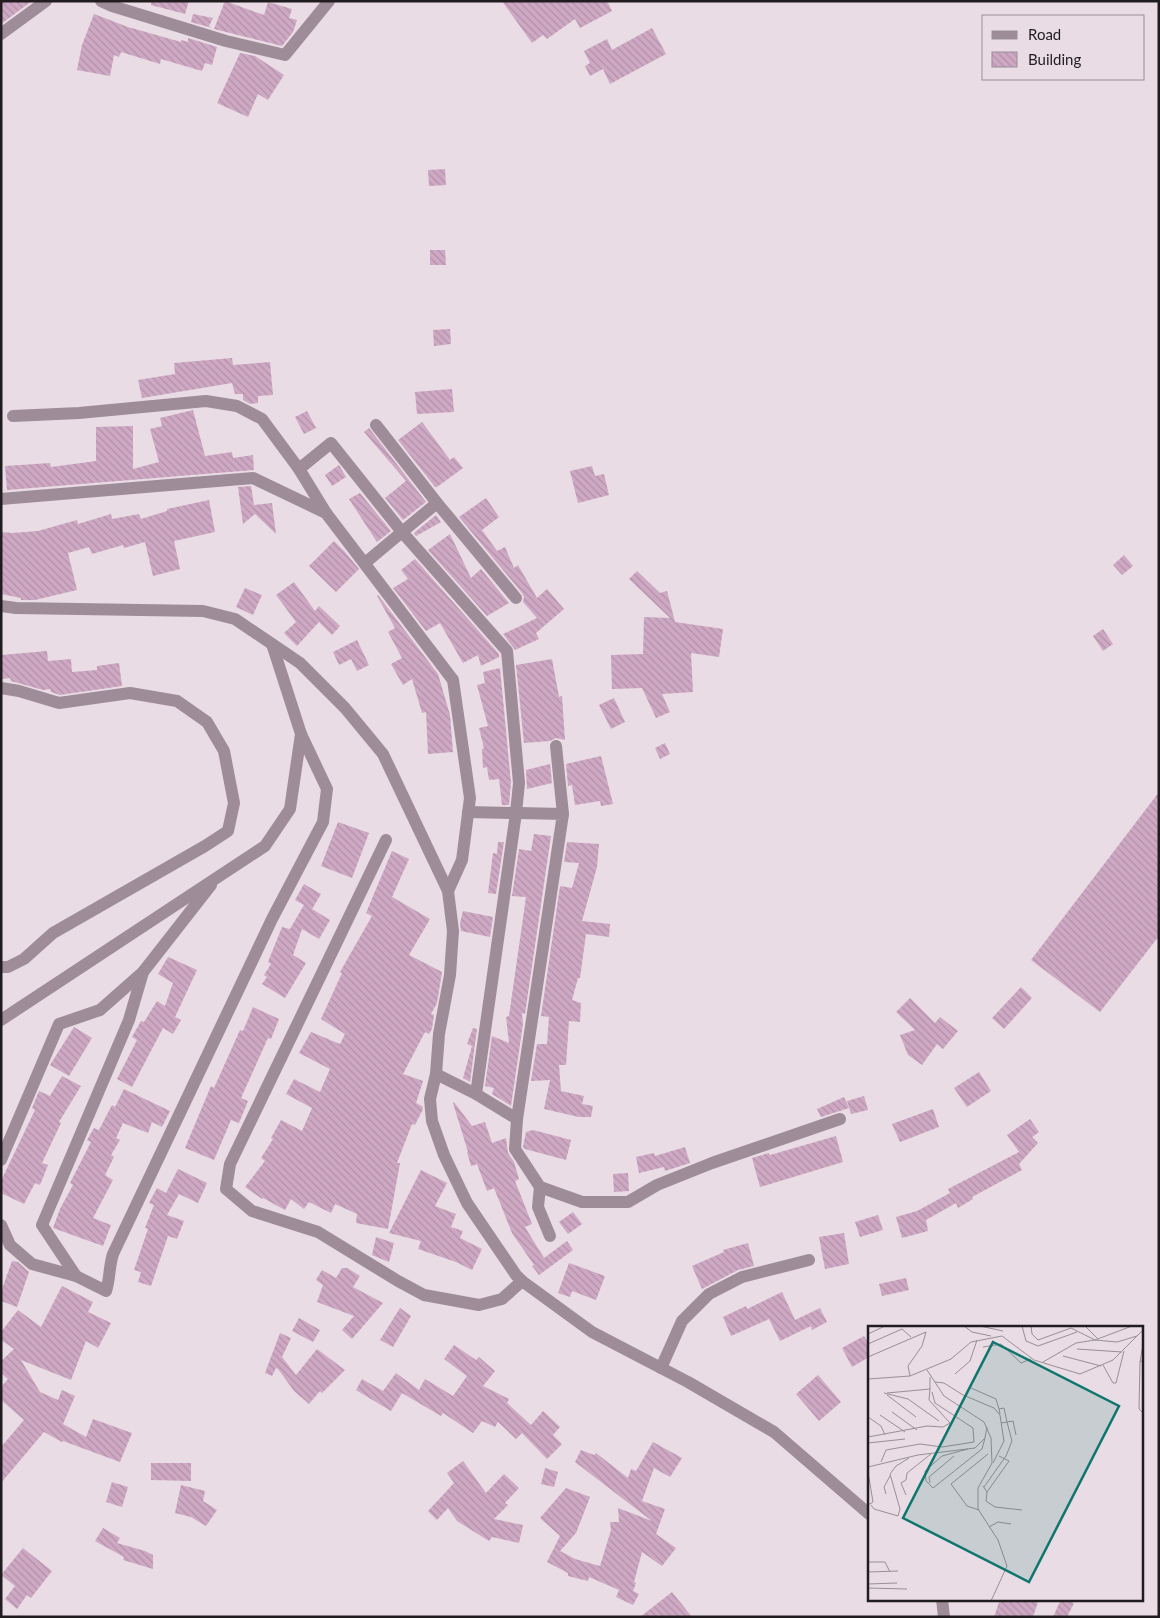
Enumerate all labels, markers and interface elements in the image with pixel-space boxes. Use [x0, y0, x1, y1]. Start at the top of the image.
legend [982, 15, 1145, 80]
text: Road [1028, 25, 1061, 43]
text: Building [1028, 50, 1081, 68]
inset map [868, 1326, 1142, 1600]

